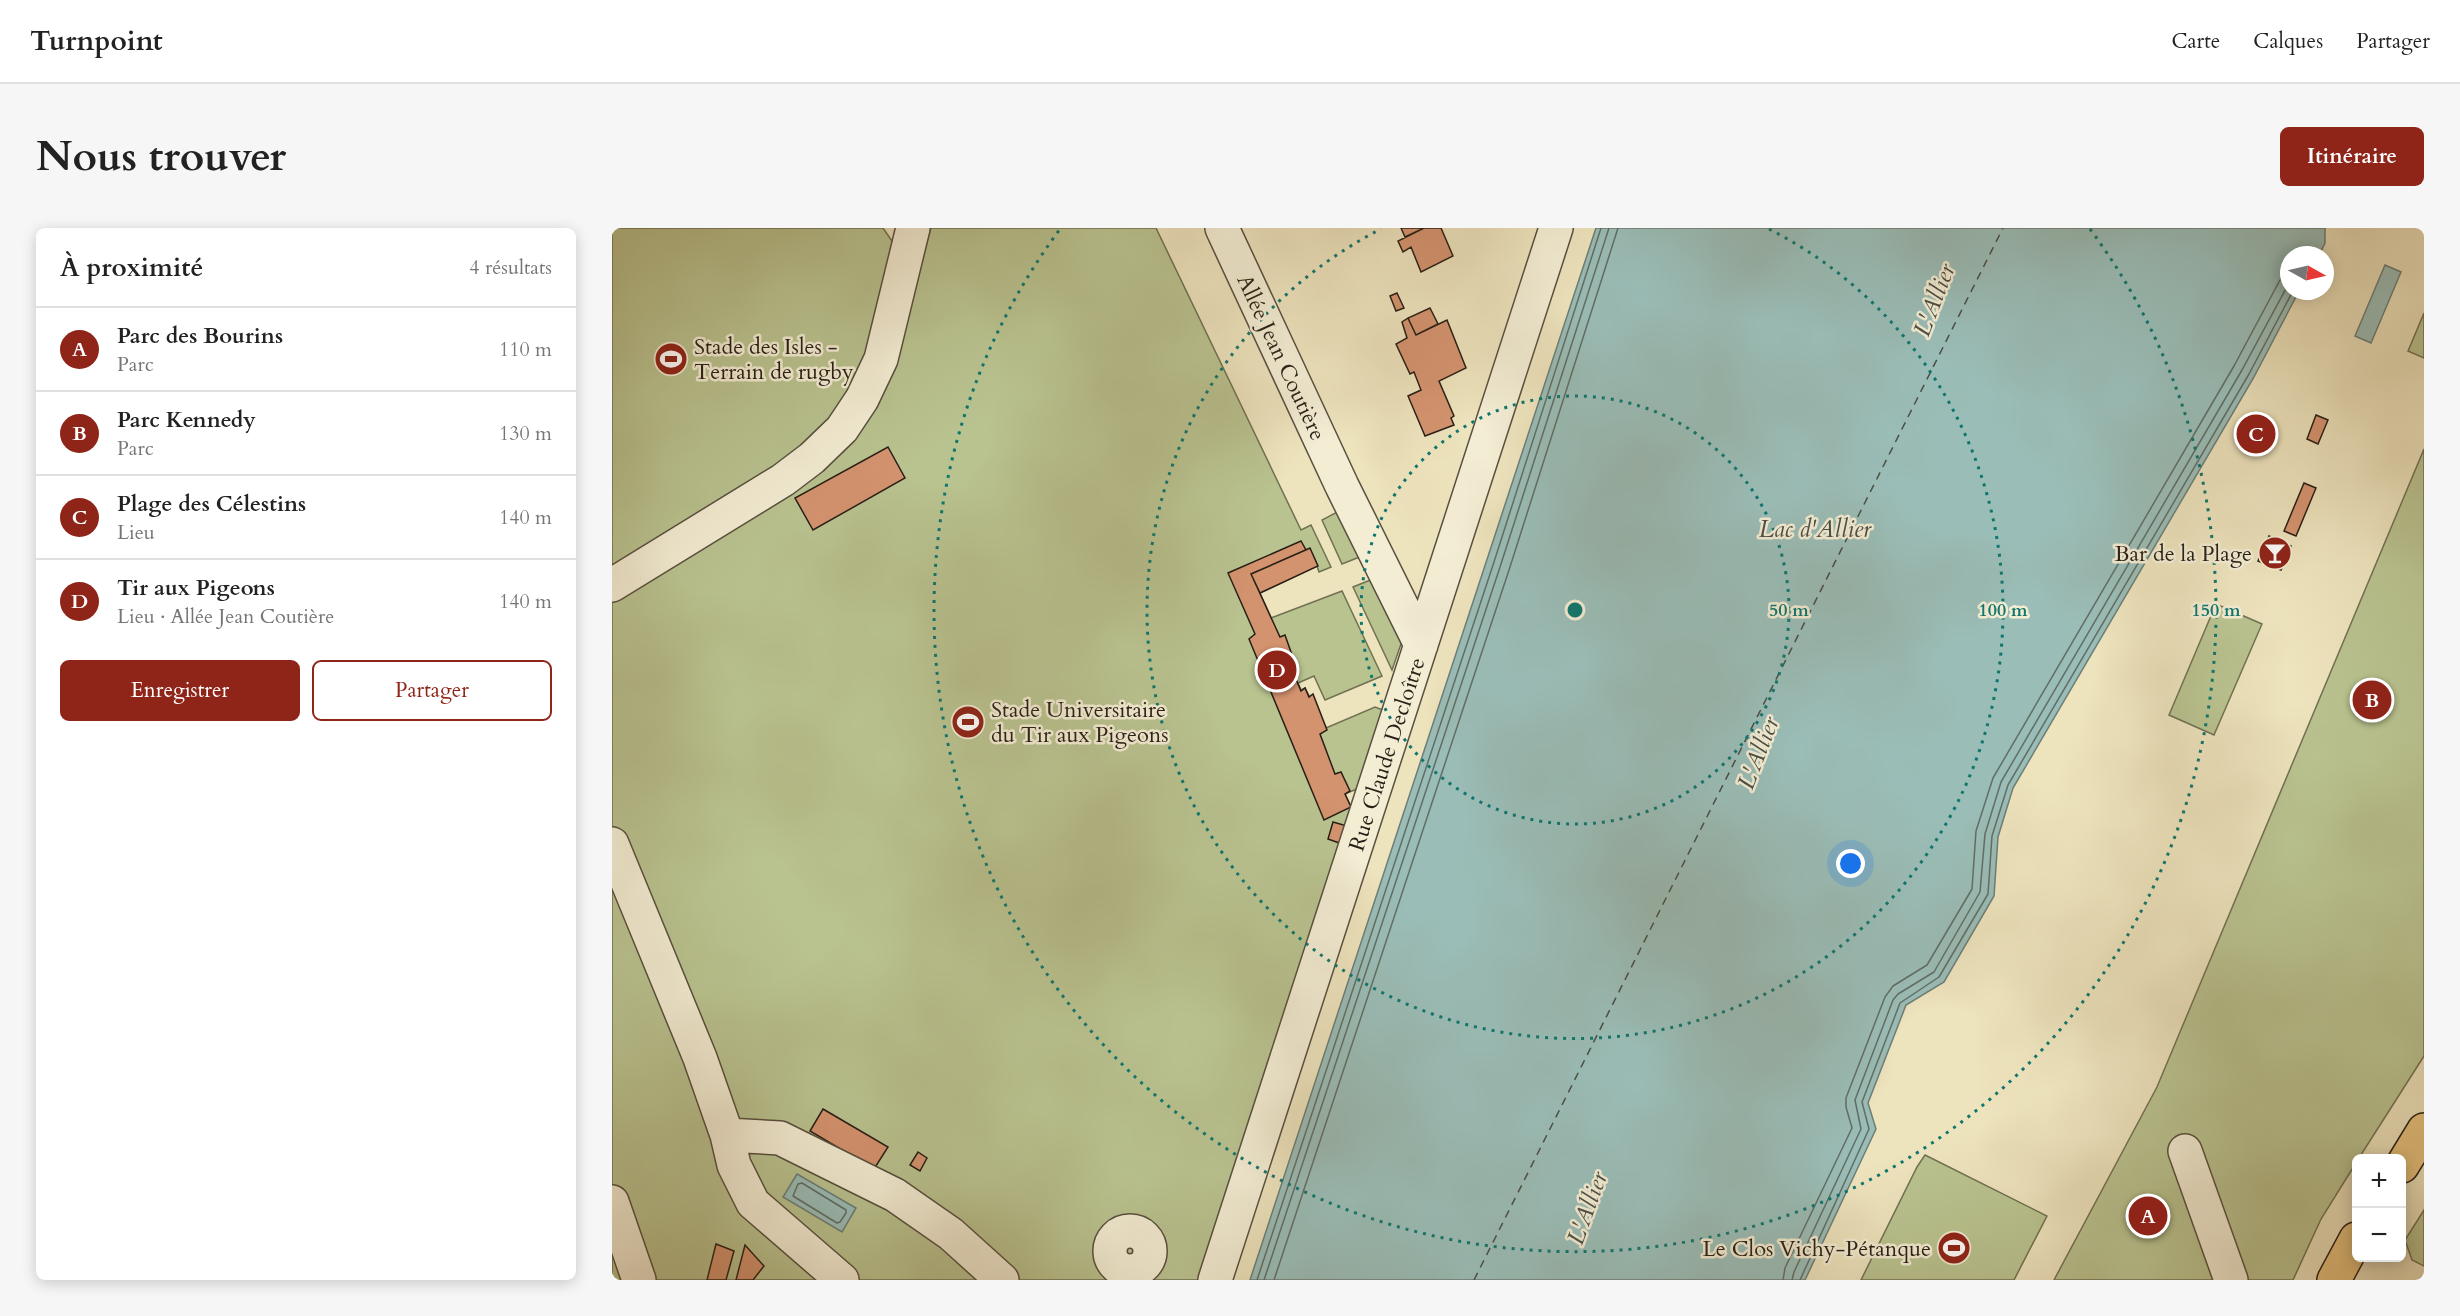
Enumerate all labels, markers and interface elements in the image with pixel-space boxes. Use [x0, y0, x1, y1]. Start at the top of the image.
text: Turnpoint [30, 22, 163, 60]
text: Carte [2171, 27, 2220, 56]
text: Calques [2253, 27, 2323, 56]
text: Partager [2356, 27, 2430, 56]
button: Itinéraire [2280, 127, 2424, 186]
text: Nous trouver [36, 128, 286, 185]
north arrow [2280, 246, 2334, 300]
text: À proximité [60, 250, 203, 285]
text: 4 résultats [469, 254, 552, 281]
water label: L'Allier [1906, 258, 1964, 341]
street label: Allée Jean Coutière [1229, 270, 1333, 445]
text: Parc des Bourins [117, 321, 283, 351]
place label: Stade des Isles - Terrain de rugby [694, 332, 854, 387]
text: A [72, 336, 87, 363]
text: 110 m [499, 336, 552, 363]
sports icon: Stade des Isles - Terrain de rugby [653, 341, 689, 377]
text: Parc [117, 351, 154, 378]
text: Parc Kennedy [117, 405, 256, 435]
pin: C [2236, 412, 2276, 456]
text: B [72, 420, 87, 447]
text: 130 m [499, 420, 552, 447]
text: Parc [117, 435, 154, 462]
text: Plage des Célestins [117, 489, 306, 519]
text: C [72, 504, 87, 531]
text: 140 m [499, 504, 552, 531]
water label: Lac d'Allier [1759, 513, 1872, 546]
text: Lieu [117, 519, 155, 546]
bar icon: Bar de la Plage [2257, 535, 2293, 571]
place label: Bar de la Plage [2115, 539, 2252, 569]
text: Tir aux Pigeons [117, 573, 275, 603]
text: D [71, 588, 88, 615]
text: 140 m [499, 588, 552, 615]
text: 50 m [1769, 598, 1809, 623]
text: 100 m [1978, 598, 2028, 623]
text: 150 m [2191, 598, 2241, 623]
centre of rings [1565, 600, 1585, 620]
text: Lieu · Allée Jean Coutière [117, 603, 334, 630]
pin: D [1258, 648, 1296, 692]
street label: Rue Claude Decloître [1342, 654, 1432, 855]
button: Enregistrer [60, 660, 300, 721]
button: Partager [312, 660, 552, 721]
pin: B [2352, 678, 2392, 722]
place label: Stade Universitaire du Tir aux Pigeons [991, 695, 1169, 750]
sports icon: Stade Universitaire du Tir aux Pigeons [950, 704, 986, 740]
water label: L'Allier [1730, 711, 1788, 794]
your location [1836, 849, 1865, 878]
map controls [2352, 1154, 2406, 1262]
button: + [2352, 1154, 2406, 1208]
water label: L'Allier [1559, 1166, 1616, 1249]
pin: A [2128, 1194, 2168, 1238]
button: − [2352, 1208, 2406, 1262]
sports icon: Le Clos Vichy-Pétanque [1936, 1230, 1972, 1266]
place label: Le Clos Vichy-Pétanque [1703, 1234, 1931, 1264]

